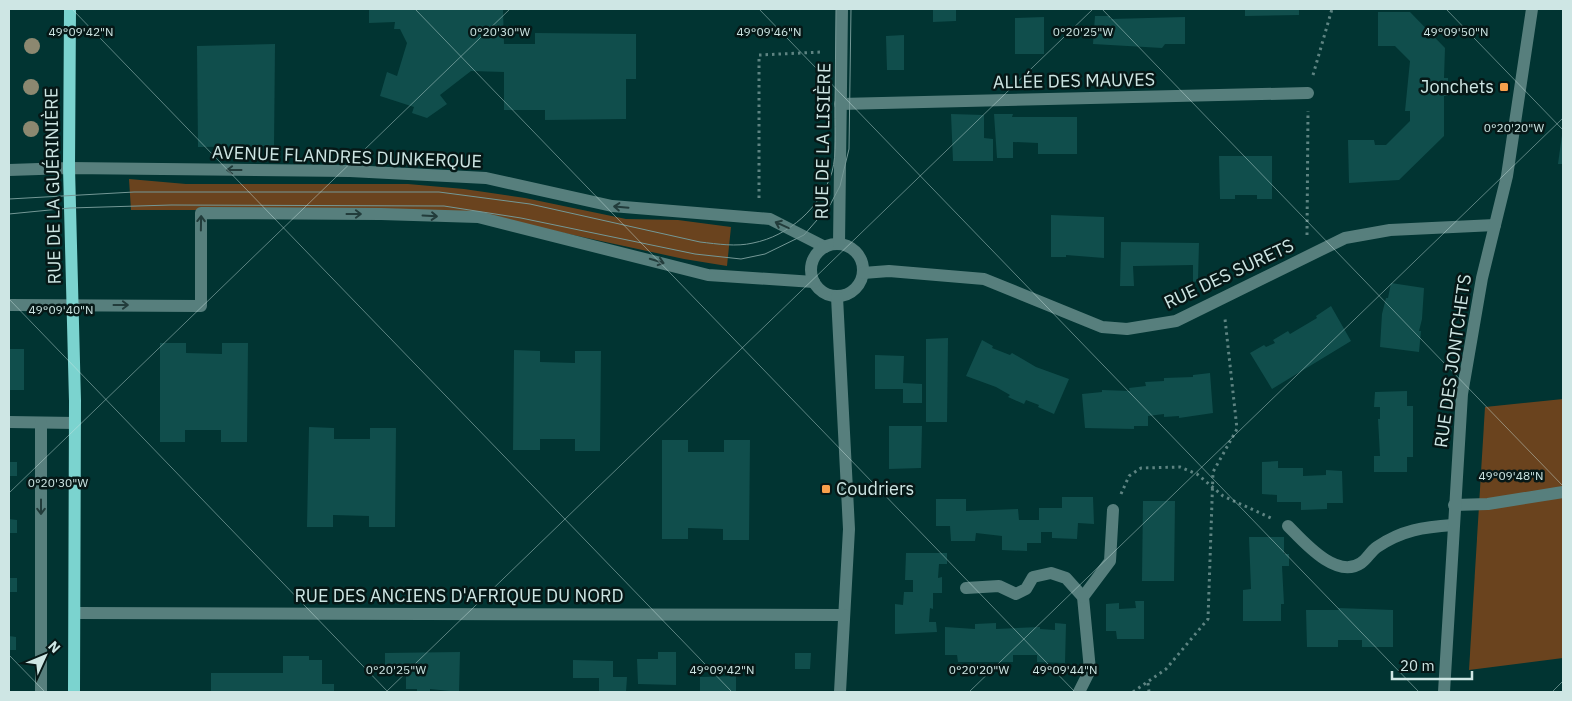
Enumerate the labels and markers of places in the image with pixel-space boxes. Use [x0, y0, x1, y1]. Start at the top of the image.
place label: Jonchets [1420, 75, 1494, 98]
marker: Jonchets [1498, 81, 1510, 93]
place label: Coudriers [836, 477, 914, 500]
marker: Coudriers [820, 483, 832, 495]

